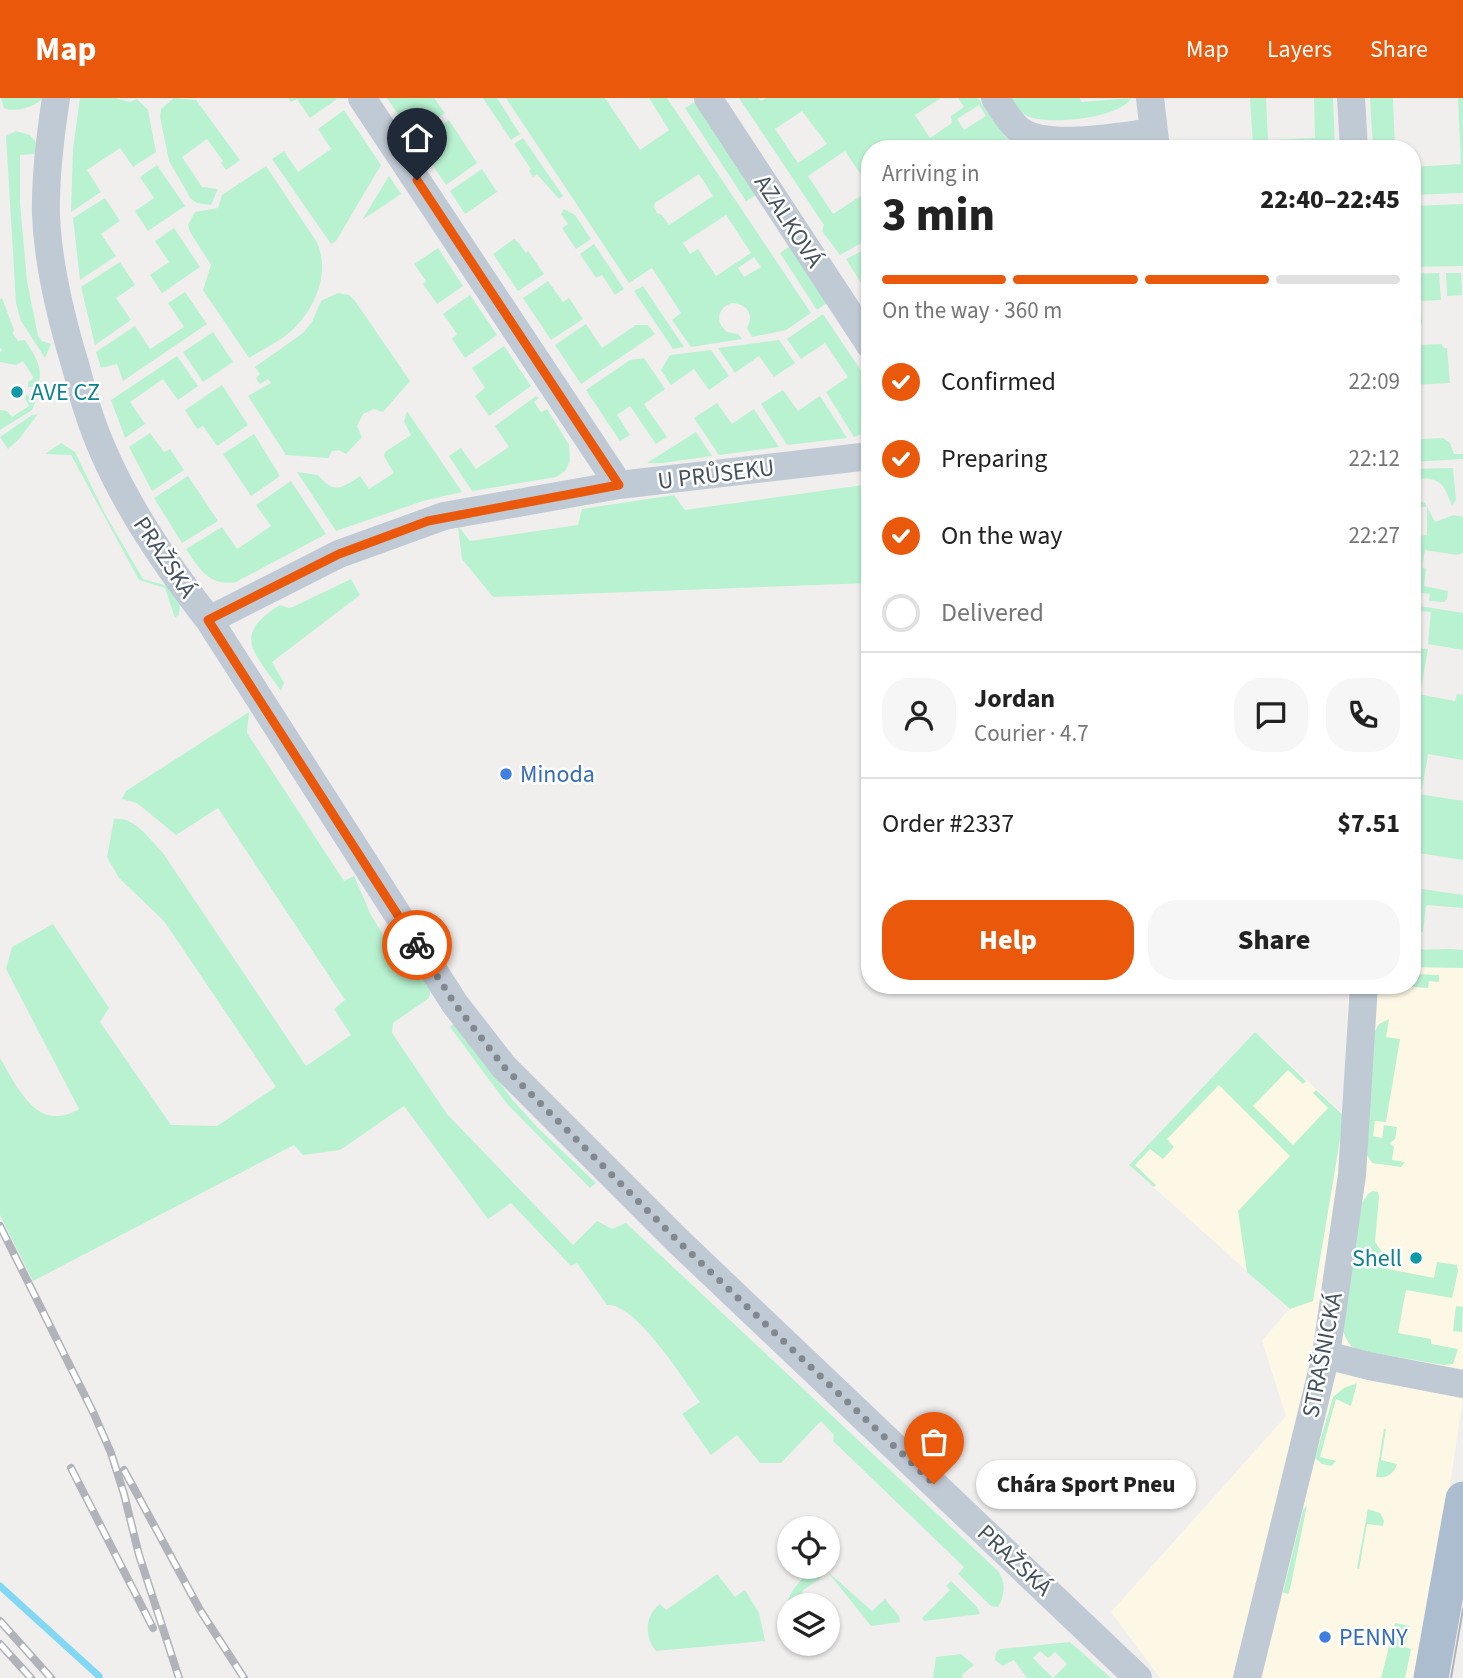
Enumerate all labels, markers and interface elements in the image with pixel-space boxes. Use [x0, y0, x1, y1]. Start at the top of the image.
text: Map [35, 26, 96, 73]
text: Map [1186, 32, 1229, 67]
text: Layers [1267, 32, 1332, 67]
text: Share [1370, 32, 1428, 67]
pin [387, 108, 447, 180]
icon: home [398, 119, 436, 157]
text: Arriving in [882, 157, 980, 190]
street label: AZALKOVÁ [745, 168, 832, 275]
text: 22:40–22:45 [1260, 181, 1400, 218]
text: 3 min [882, 183, 995, 248]
text: On the way · 360 m [882, 294, 1062, 327]
icon: check [882, 363, 920, 401]
text: Confirmed [941, 363, 1056, 400]
text: 22:09 [1349, 365, 1400, 398]
place label: AVE CZ [31, 375, 100, 410]
marker: AVE CZ [9, 384, 25, 400]
icon: check [882, 440, 920, 478]
text: Preparing [941, 440, 1047, 477]
text: 22:12 [1349, 442, 1400, 475]
street label: U PRŮSEKU [656, 450, 776, 499]
street label: PRAŽSKÁ [124, 509, 205, 605]
icon: check [882, 517, 920, 555]
text: On the way [941, 517, 1062, 554]
text: 22:27 [1349, 519, 1400, 552]
text: Delivered [941, 594, 1044, 631]
button: person [882, 678, 956, 752]
button: chat [1234, 678, 1308, 752]
button: phone [1326, 678, 1400, 752]
text: Jordan [974, 680, 1055, 717]
text: Courier · 4.7 [974, 717, 1089, 750]
place label: Minoda [520, 757, 595, 792]
marker: Minoda [498, 766, 514, 782]
text: Order #2337 [882, 805, 1014, 842]
text: $7.51 [1337, 805, 1400, 842]
button: Help [882, 900, 1134, 980]
button: Share [1148, 900, 1400, 980]
courier [382, 910, 452, 980]
icon: bike [398, 926, 436, 964]
place label: Shell [1352, 1241, 1402, 1276]
marker: Shell [1408, 1250, 1424, 1266]
street label: STRAŠNICKÁ [1293, 1289, 1352, 1421]
pin [904, 1412, 964, 1484]
icon: bag [915, 1423, 953, 1461]
callout: Chára Sport Pneu [976, 1460, 1196, 1508]
text: Chára Sport Pneu [997, 1468, 1175, 1501]
map controls [777, 1516, 840, 1656]
button: locate [777, 1516, 840, 1579]
street label: PRAŽSKÁ [969, 1516, 1060, 1604]
button: layers [777, 1593, 840, 1656]
place label: PENNY [1339, 1620, 1408, 1655]
marker: PENNY [1317, 1629, 1333, 1645]

